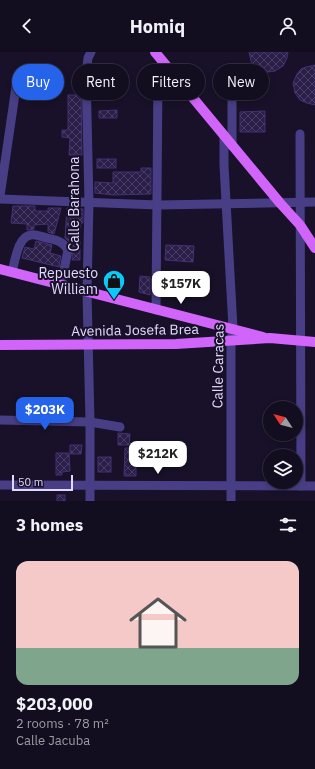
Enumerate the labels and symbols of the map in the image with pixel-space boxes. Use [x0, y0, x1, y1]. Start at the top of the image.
street label: Calle Barahona [65, 156, 83, 252]
place label: Repuesto William [38, 264, 98, 298]
shop icon: Repuesto William [101, 268, 127, 301]
pin: $157K [153, 271, 209, 305]
street label: Avenida Josefa Brea [71, 320, 200, 340]
street label: Calle Caracas [208, 323, 228, 409]
pin: $203K [17, 397, 73, 431]
north arrow [263, 401, 303, 441]
pin: $212K [130, 441, 186, 475]
scale bar [12, 473, 73, 492]

